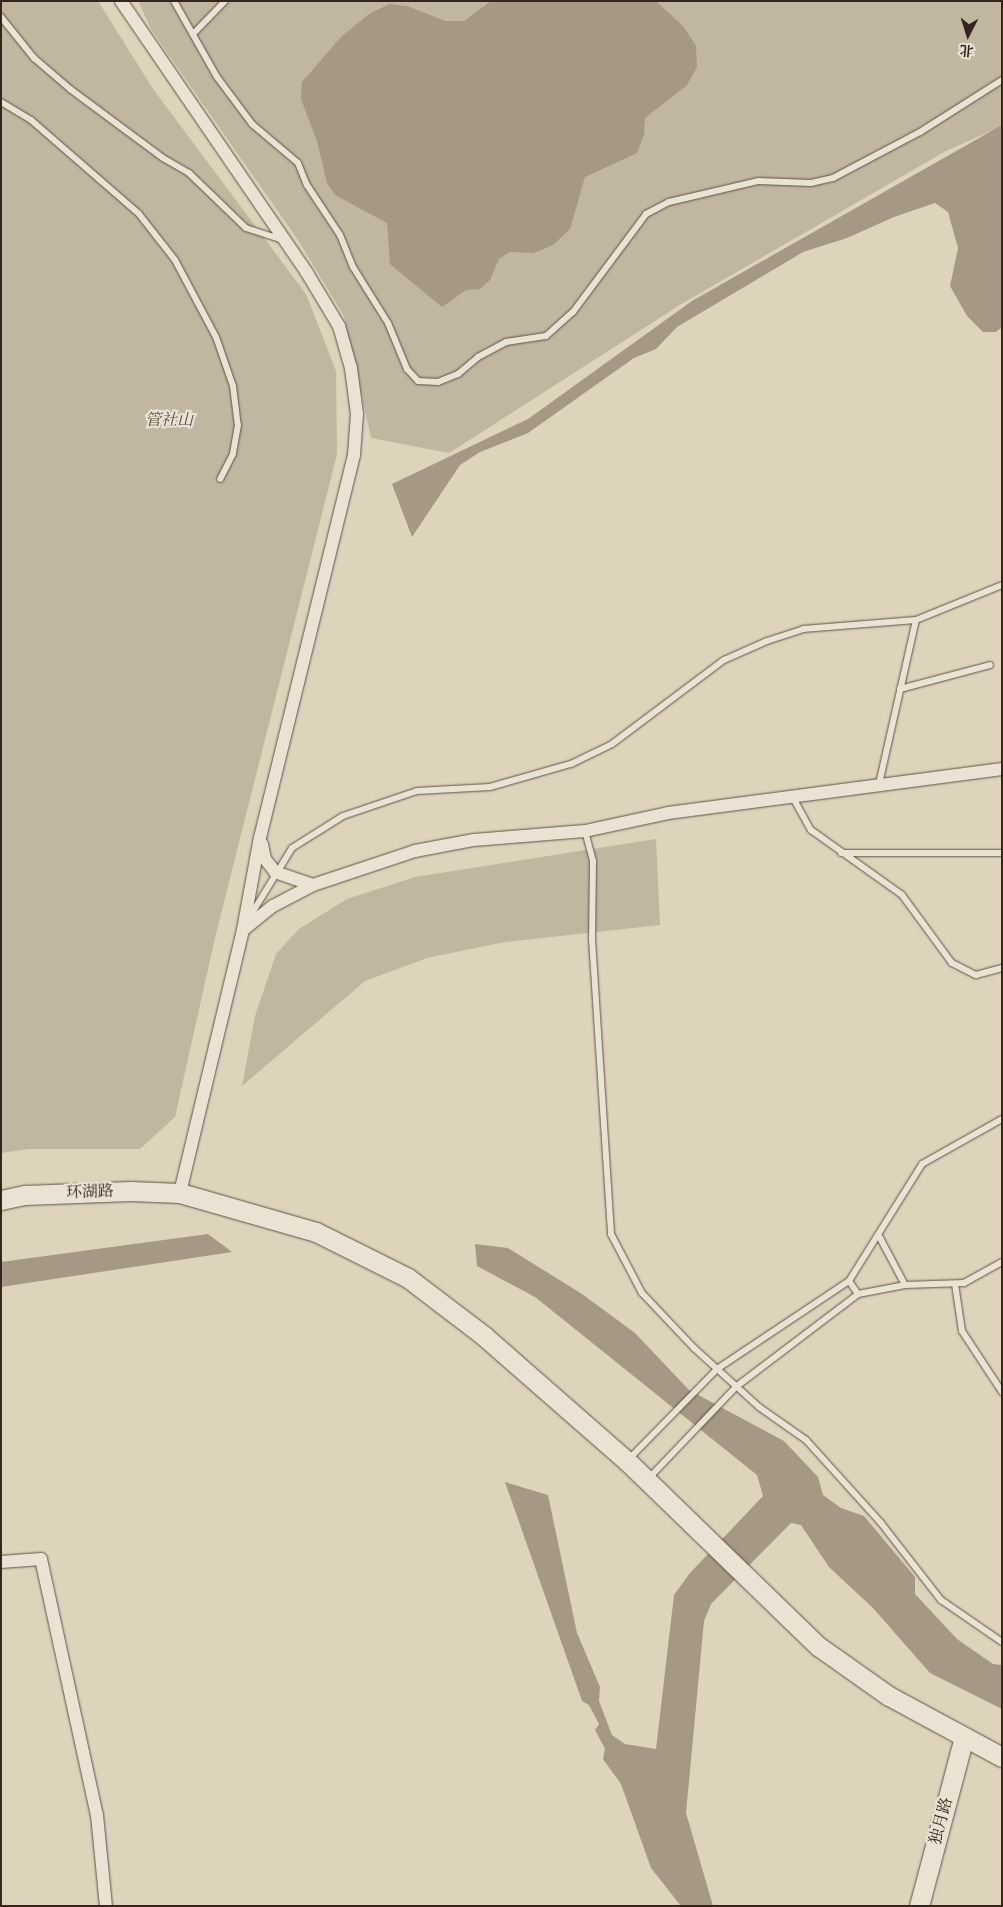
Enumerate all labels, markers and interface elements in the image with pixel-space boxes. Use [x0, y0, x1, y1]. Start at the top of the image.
north arrow [943, 10, 993, 60]
text: 北 [959, 40, 974, 61]
park label: 管社山 [145, 410, 193, 430]
street label: 环湖路 [66, 1182, 114, 1202]
street label: 独月路 [926, 1795, 956, 1847]

